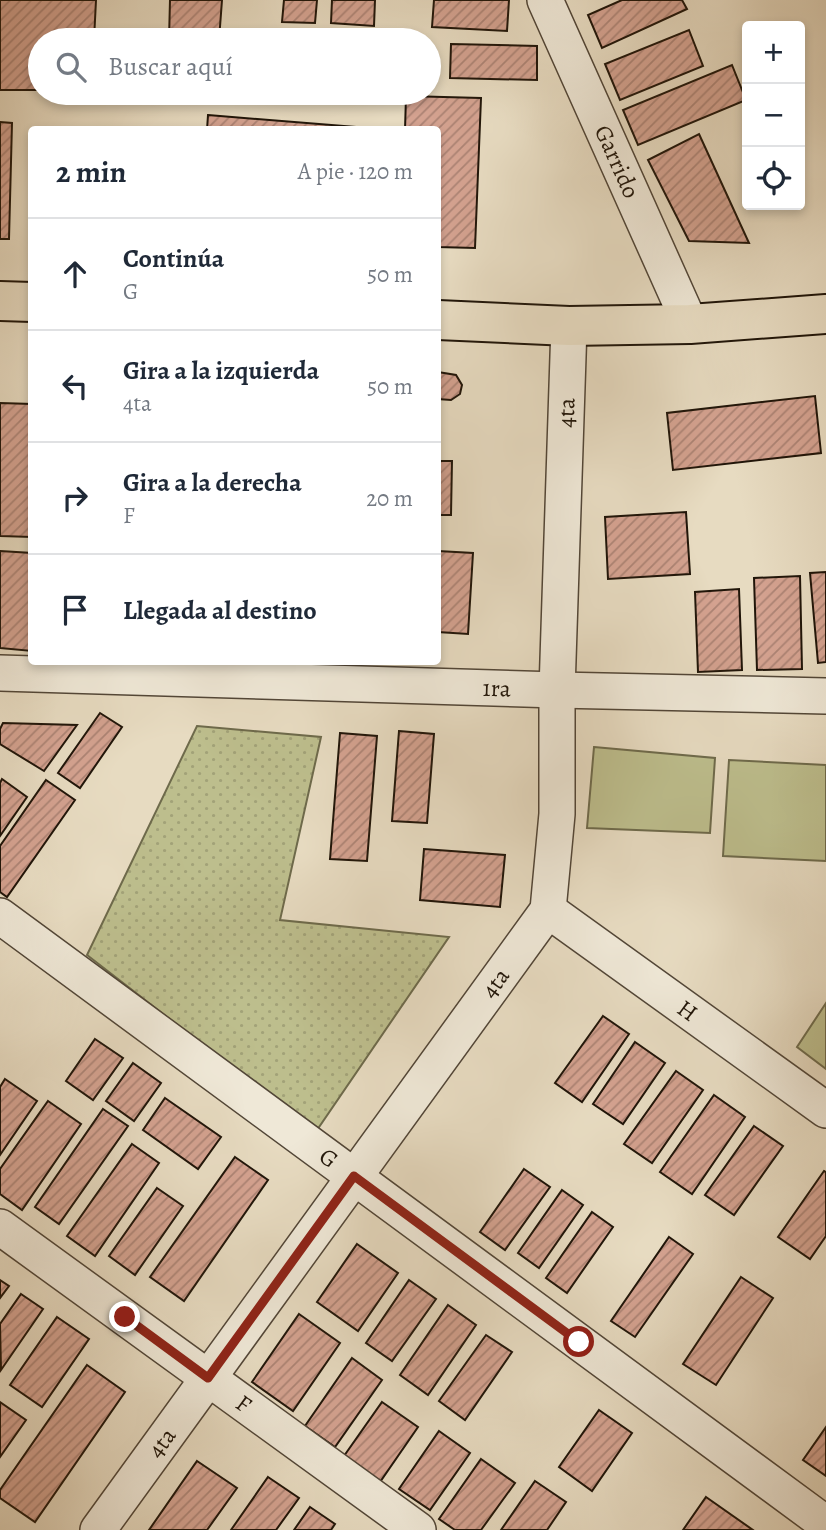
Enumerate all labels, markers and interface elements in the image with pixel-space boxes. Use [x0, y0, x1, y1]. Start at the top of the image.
map controls [742, 21, 805, 210]
button: + [742, 21, 805, 84]
search box [28, 28, 441, 105]
icon: search [52, 48, 90, 86]
text: Buscar aquí [108, 49, 233, 84]
button: − [742, 84, 805, 147]
street label: Garrido [587, 120, 648, 203]
button: locate [742, 147, 805, 210]
text: 2 min [56, 152, 126, 192]
text: A pie · 120 m [298, 156, 413, 187]
text: Continúa [123, 241, 224, 276]
icon: ahead [56, 255, 94, 293]
text: 50 m [367, 259, 413, 290]
text: G [123, 276, 138, 307]
text: Gira a la izquierda [123, 353, 319, 388]
icon: left [56, 367, 94, 405]
text: 50 m [367, 371, 413, 402]
text: 4ta [123, 388, 152, 419]
street label: 4ta [550, 396, 583, 428]
text: Gira a la derecha [123, 465, 302, 500]
icon: right [56, 479, 94, 517]
text: 20 m [366, 483, 413, 514]
text: F [123, 500, 135, 531]
icon: arrive [56, 591, 94, 629]
text: Llegada al destino [123, 593, 317, 628]
street label: 1ra [482, 672, 512, 705]
street label: 4ta [473, 961, 517, 1004]
street label: H [671, 992, 704, 1029]
street label: G [313, 1140, 345, 1175]
route end [109, 1301, 140, 1332]
route start [563, 1326, 594, 1357]
street label: F [229, 1387, 258, 1420]
street label: 4ta [140, 1420, 184, 1464]

